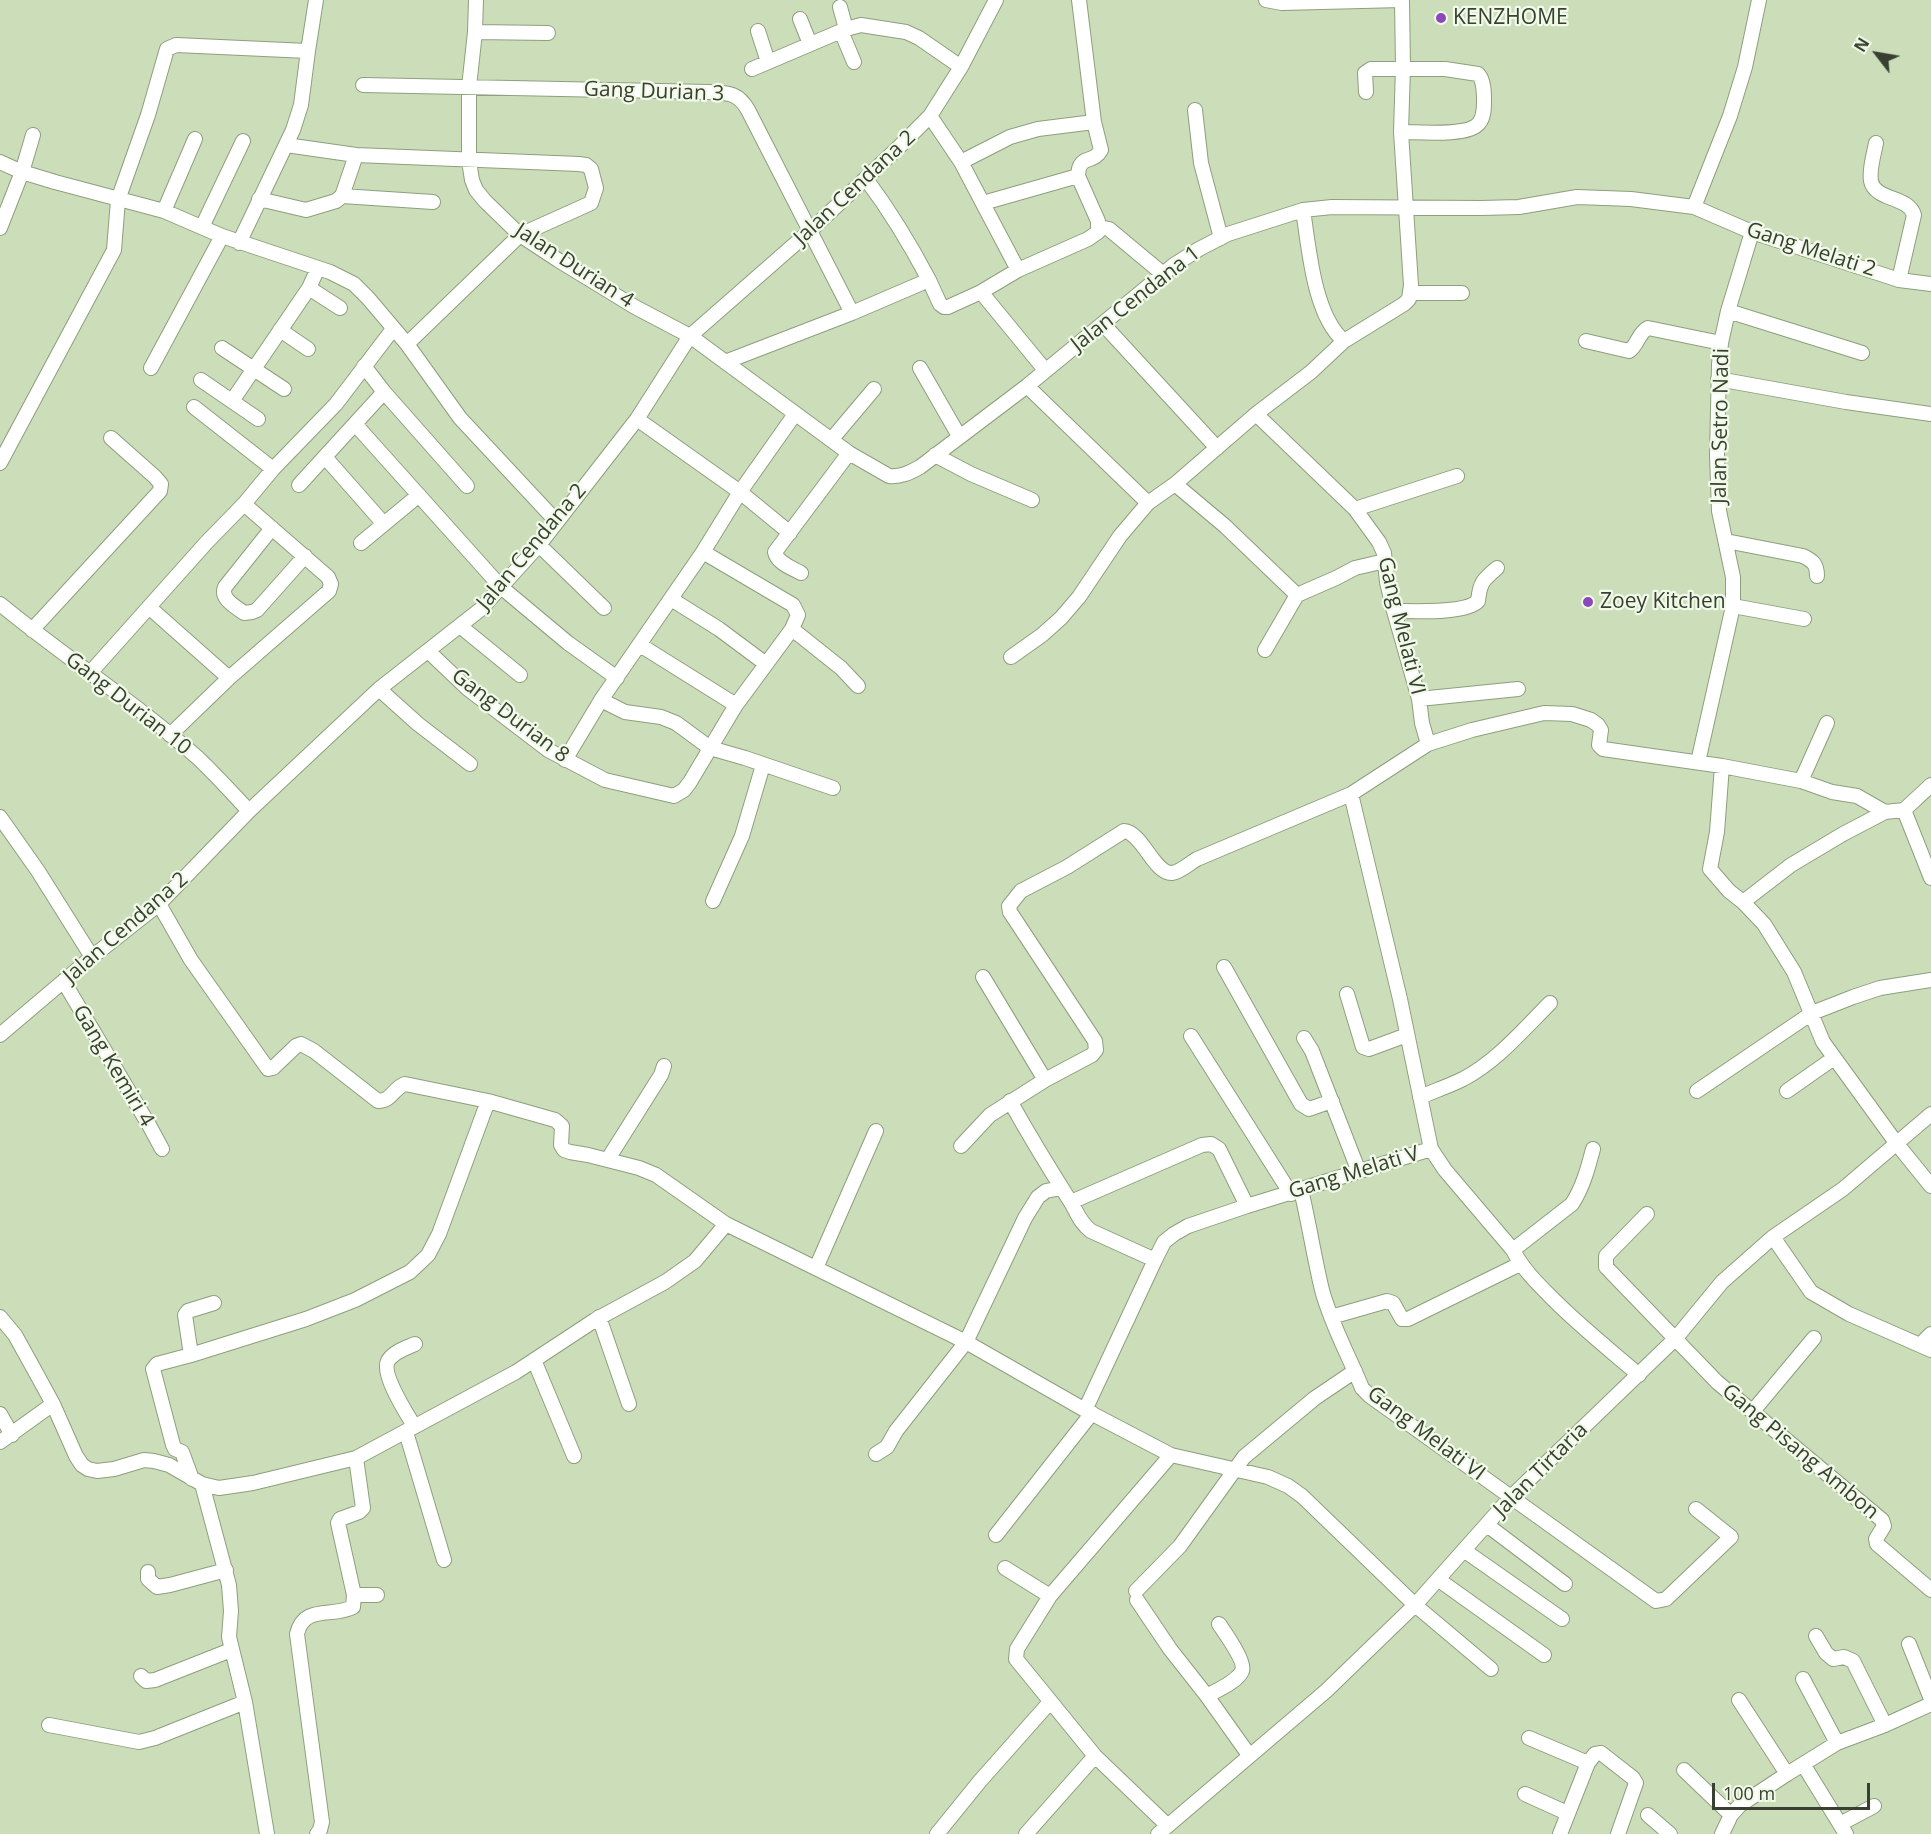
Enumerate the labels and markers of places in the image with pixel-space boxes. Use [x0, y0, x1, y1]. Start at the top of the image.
place label: KENZHOME [1453, 5, 1568, 31]
marker: KENZHOME [1434, 11, 1448, 25]
place label: Zoey Kitchen [1600, 589, 1726, 615]
marker: Zoey Kitchen [1581, 595, 1595, 609]

